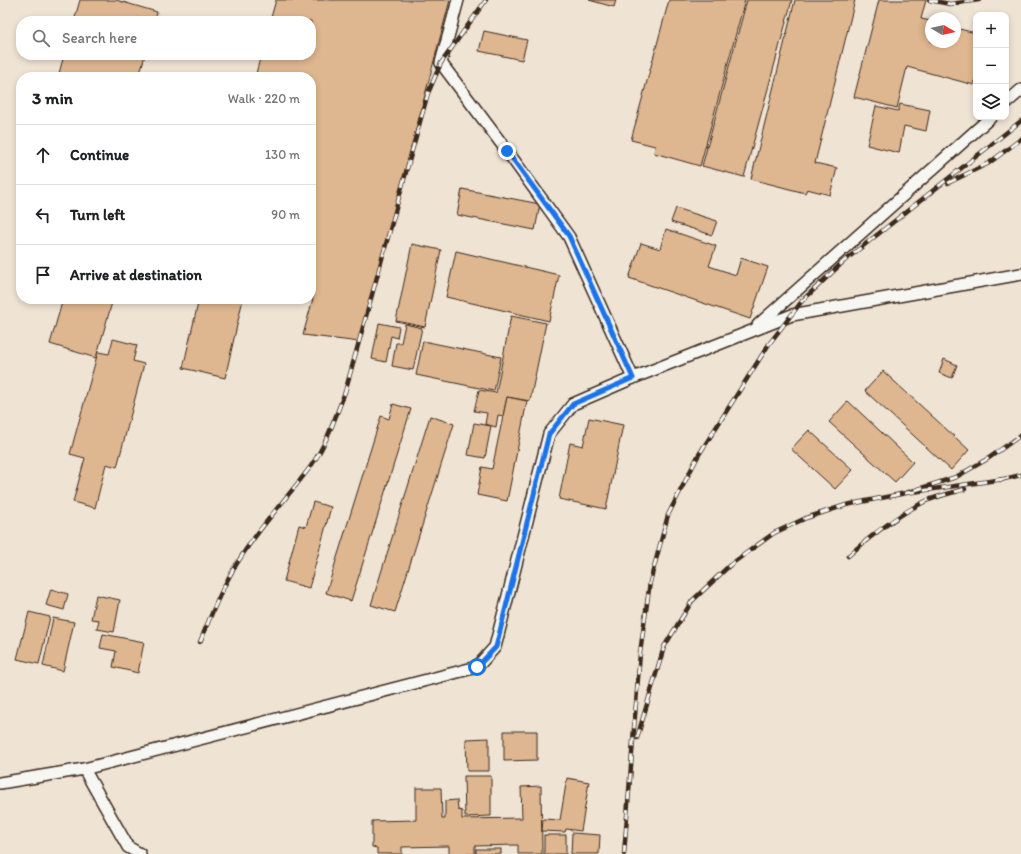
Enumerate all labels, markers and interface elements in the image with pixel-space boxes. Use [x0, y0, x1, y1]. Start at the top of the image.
north arrow [925, 12, 961, 48]
map controls [973, 12, 1009, 120]
button: + [973, 12, 1009, 48]
search box [16, 16, 316, 60]
icon: search [30, 27, 52, 49]
text: Search here [62, 29, 137, 47]
button: − [973, 48, 1009, 84]
button: layers [973, 84, 1009, 120]
text: 3 min [32, 88, 73, 108]
text: Walk · 220 m [228, 91, 300, 106]
route end [498, 142, 516, 160]
icon: ahead [32, 144, 54, 166]
text: Continue [70, 146, 129, 164]
text: 130 m [265, 147, 300, 162]
icon: left [32, 204, 54, 226]
text: Turn left [70, 206, 125, 224]
text: 90 m [271, 207, 300, 222]
icon: arrive [32, 264, 54, 286]
text: Arrive at destination [70, 266, 202, 284]
route start [468, 658, 486, 676]

